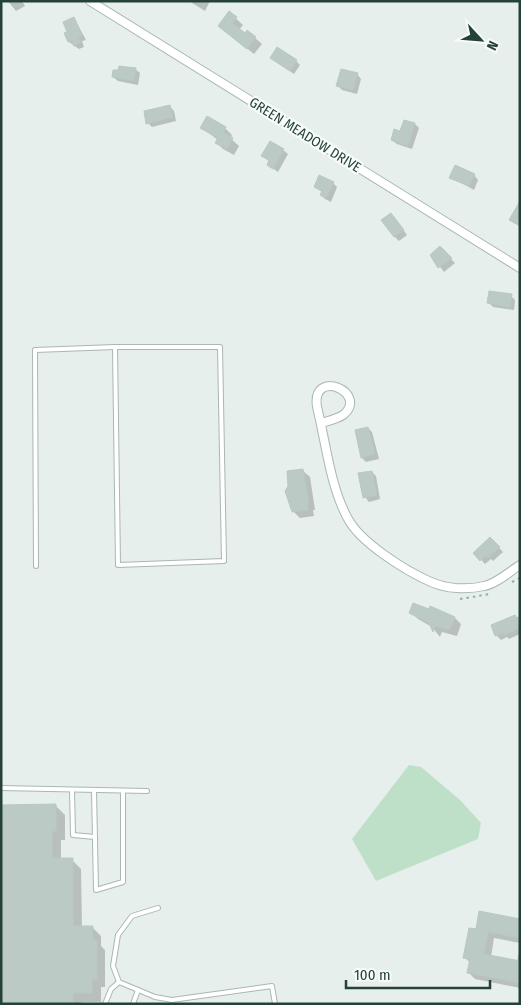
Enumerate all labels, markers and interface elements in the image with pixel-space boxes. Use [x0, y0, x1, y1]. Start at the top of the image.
north arrow [456, 15, 506, 65]
text: N [483, 38, 502, 53]
street label: GREEN MEADOW DRIVE [246, 94, 364, 176]
scale bar [346, 958, 490, 990]
text: 100 m [354, 966, 391, 984]

